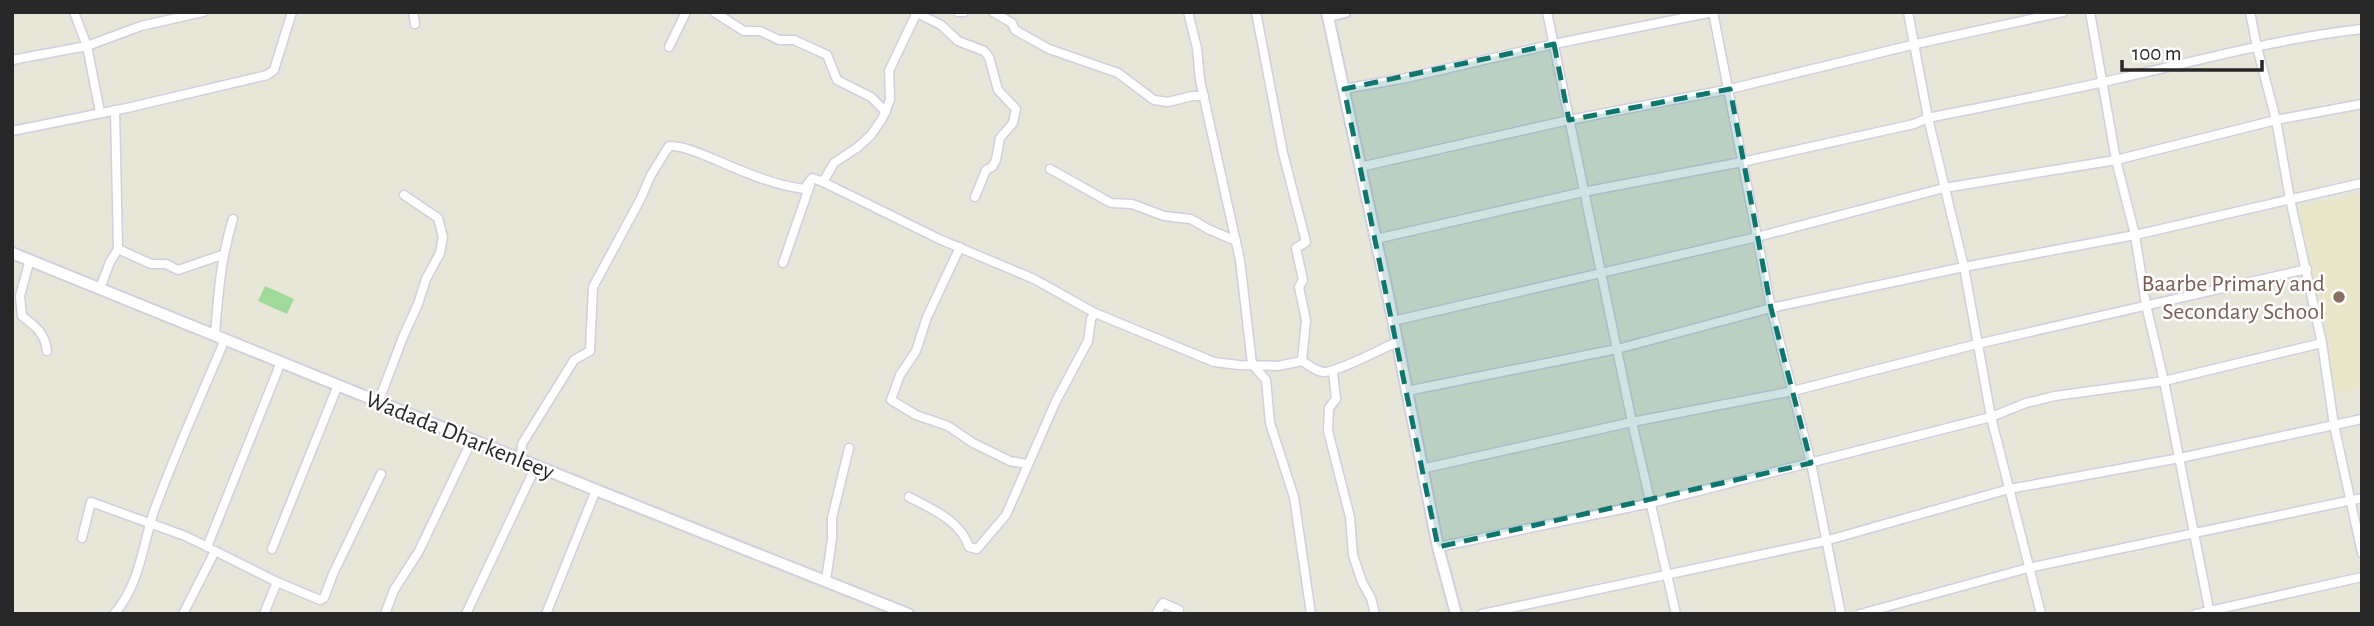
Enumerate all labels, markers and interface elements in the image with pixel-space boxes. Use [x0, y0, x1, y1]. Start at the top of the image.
scale bar [2122, 28, 2262, 72]
text: 100 m [2132, 43, 2182, 64]
place label: Baarbe Primary and Secondary School [2141, 272, 2325, 324]
marker: Baarbe Primary and Secondary School [2331, 289, 2347, 305]
street label: Wadada Dharkenleey [362, 387, 557, 485]

